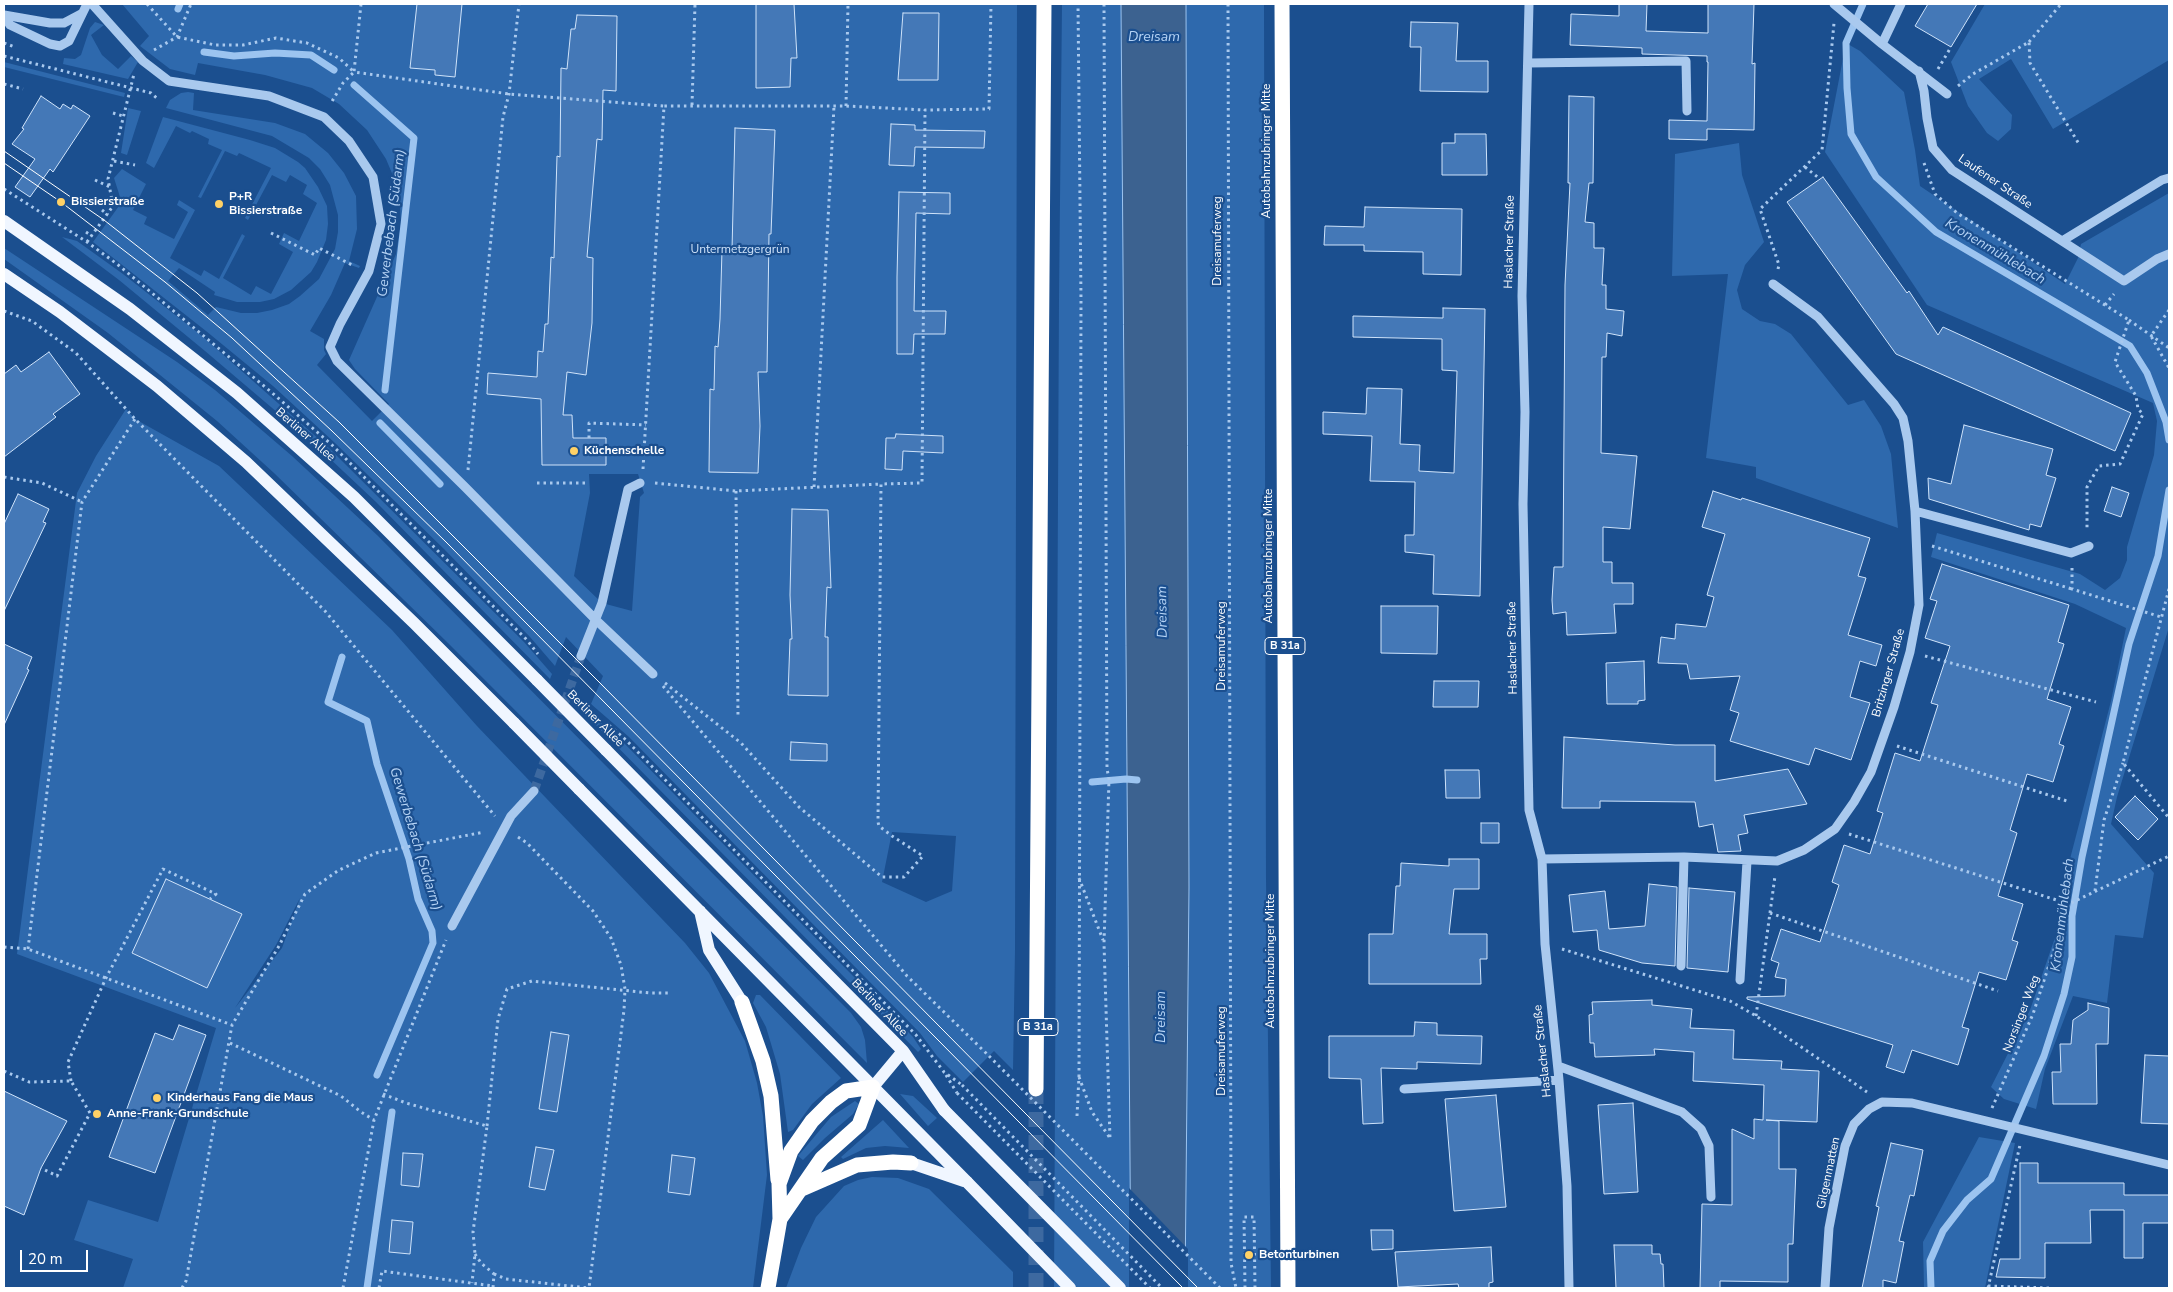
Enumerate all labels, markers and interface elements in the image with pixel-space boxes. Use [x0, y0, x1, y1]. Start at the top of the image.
water label: Dreisam [1128, 30, 1180, 46]
street label: Autobahnzubringer Mitte [1260, 84, 1274, 218]
water label: Gewerbebach (Südarm) [375, 148, 409, 298]
street label: Laufener Straße [1955, 152, 2035, 212]
place label: P+R Bissierstraße [229, 190, 302, 218]
place label: Bissierstraße [71, 195, 144, 209]
street label: Haslacher Straße [1502, 195, 1518, 289]
marker: Bissierstraße [55, 196, 67, 208]
street label: Dreisamuferweg [1211, 196, 1225, 286]
marker: P+R Bissierstraße [213, 198, 225, 210]
water label: Kronenmühlebach [1942, 215, 2048, 289]
park label: Untermetzgergrün [690, 243, 790, 257]
street label: Berliner Allee [272, 405, 338, 465]
place label: Küchenschelle [584, 444, 664, 458]
marker: Küchenschelle [568, 445, 580, 457]
street label: Autobahnzubringer Mitte [1262, 489, 1276, 623]
water label: Dreisam [1154, 586, 1172, 638]
street label: Dreisamuferweg [1215, 601, 1229, 691]
street label: Haslacher Straße [1505, 601, 1521, 695]
street label: Britzinger Straße [1870, 627, 1908, 719]
road number: B 31a [1265, 637, 1305, 654]
street label: Berliner Allee [564, 688, 626, 750]
water label: Gewerbebach (Südarm) [385, 765, 445, 913]
water label: Kronenmühlebach [2048, 857, 2078, 973]
street label: Autobahnzubringer Mitte [1264, 894, 1278, 1028]
street label: Norsinger Weg [2001, 973, 2043, 1055]
street label: Berliner Allee [848, 976, 910, 1040]
water label: Dreisam [1154, 991, 1170, 1043]
street label: Haslacher Straße [1531, 1004, 1555, 1098]
street label: Dreisamuferweg [1215, 1006, 1229, 1096]
road number: B 31a [1018, 1019, 1058, 1036]
place label: Kinderhaus Fang die Maus [167, 1091, 313, 1105]
marker: Kinderhaus Fang die Maus [151, 1092, 163, 1104]
place label: Anne-Frank-Grundschule [107, 1107, 248, 1121]
marker: Anne-Frank-Grundschule [91, 1108, 103, 1120]
street label: Gilgenmatten [1814, 1136, 1844, 1210]
scale bar [22, 1240, 90, 1272]
place label: Betonturbinen [1259, 1248, 1339, 1262]
text: 20 m [28, 1249, 63, 1269]
marker: Betonturbinen [1243, 1249, 1255, 1261]

